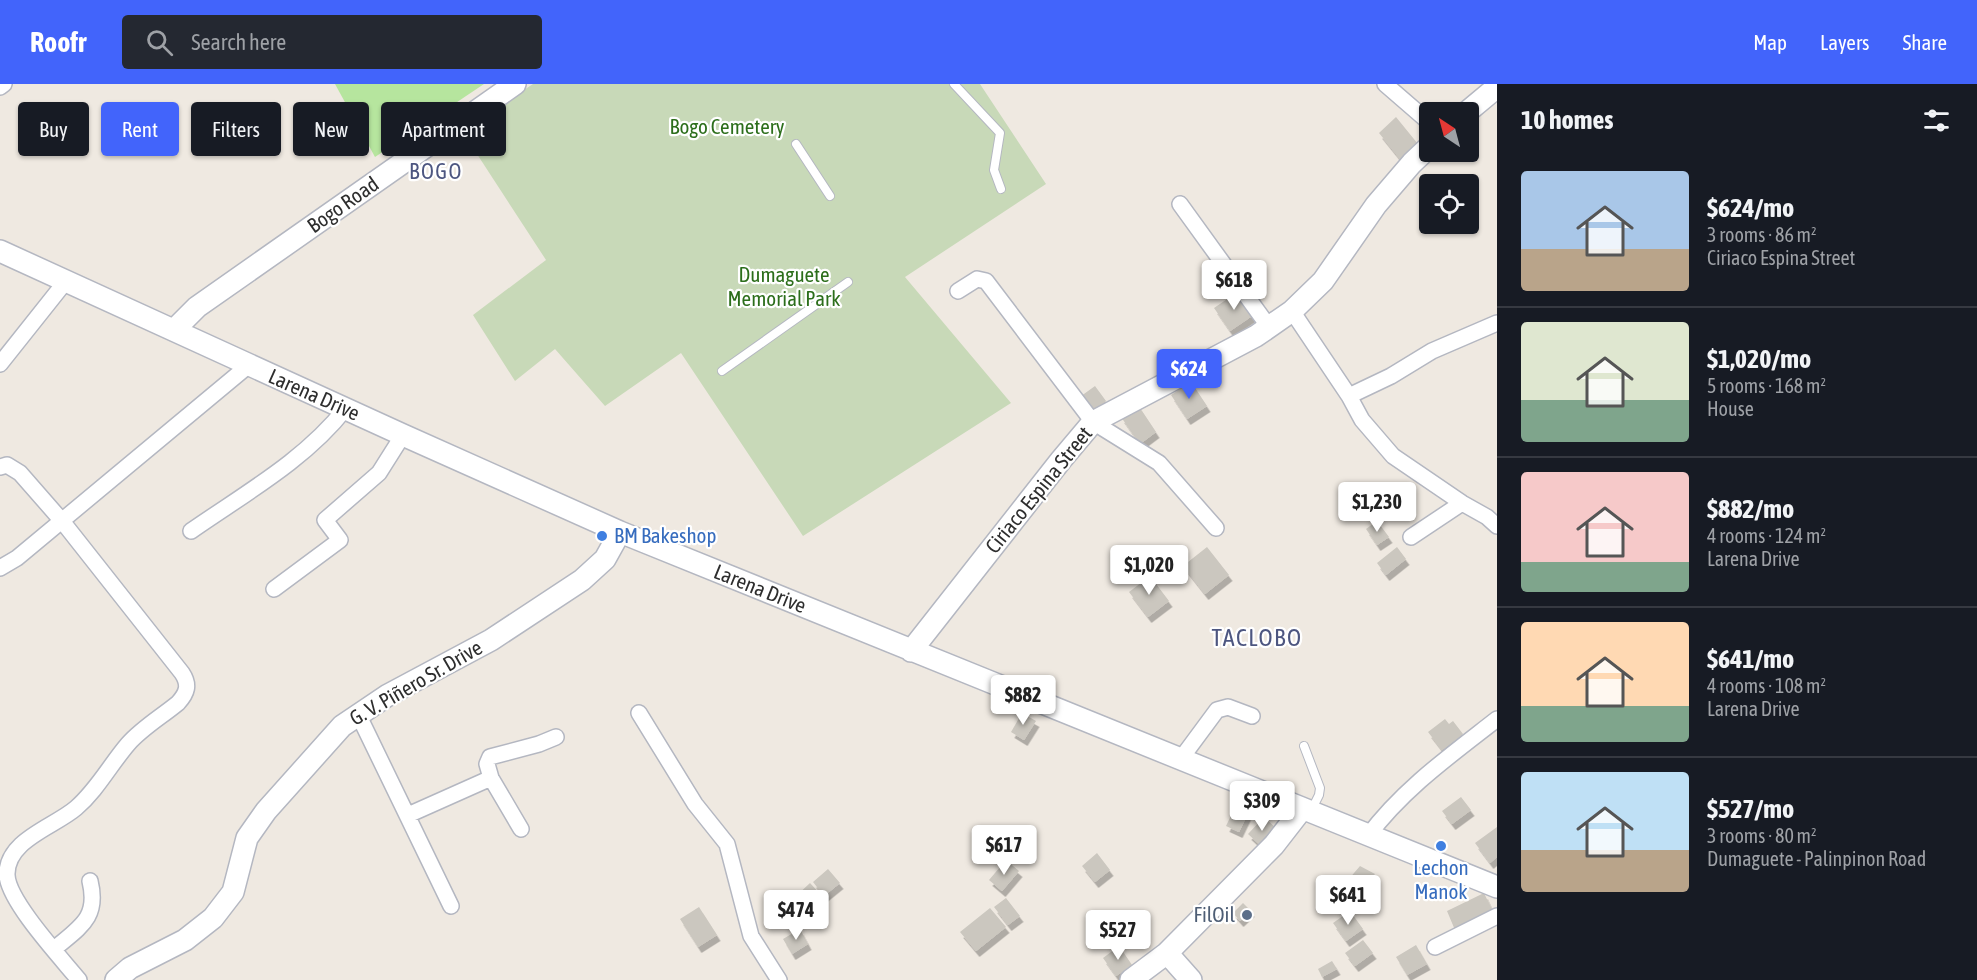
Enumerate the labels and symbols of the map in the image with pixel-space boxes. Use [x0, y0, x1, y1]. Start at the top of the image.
north arrow [1419, 102, 1479, 162]
park label: Bogo Cemetery [669, 114, 785, 138]
district label: BOGO [409, 158, 463, 184]
street label: Bogo Road [302, 171, 383, 237]
pin: $618 [1198, 260, 1270, 311]
park label: Dumaguete Memorial Park [728, 262, 840, 310]
pin: $624 [1153, 349, 1225, 400]
street label: Larena Drive [265, 363, 364, 425]
street label: Ciriaco Espina Street [980, 421, 1097, 557]
pin: $1,230 [1328, 482, 1426, 533]
place label: BM Bakeshop [614, 523, 716, 547]
marker: BM Bakeshop [595, 529, 609, 543]
pin: $1,020 [1100, 545, 1198, 596]
street label: Larena Drive [711, 559, 810, 617]
district label: TACLOBO [1212, 624, 1302, 651]
street label: G. V. Piñero Sr. Drive [345, 635, 486, 730]
pin: $882 [987, 675, 1059, 726]
pin: $309 [1226, 781, 1298, 832]
pin: $617 [968, 825, 1040, 876]
marker: Lechon Manok [1434, 839, 1448, 853]
place label: Lechon Manok [1413, 855, 1469, 903]
pin: $641 [1312, 875, 1384, 926]
pin: $474 [760, 890, 832, 941]
place label: FilOil [1193, 902, 1235, 926]
marker: FilOil [1240, 908, 1254, 922]
pin: $527 [1082, 910, 1154, 961]

